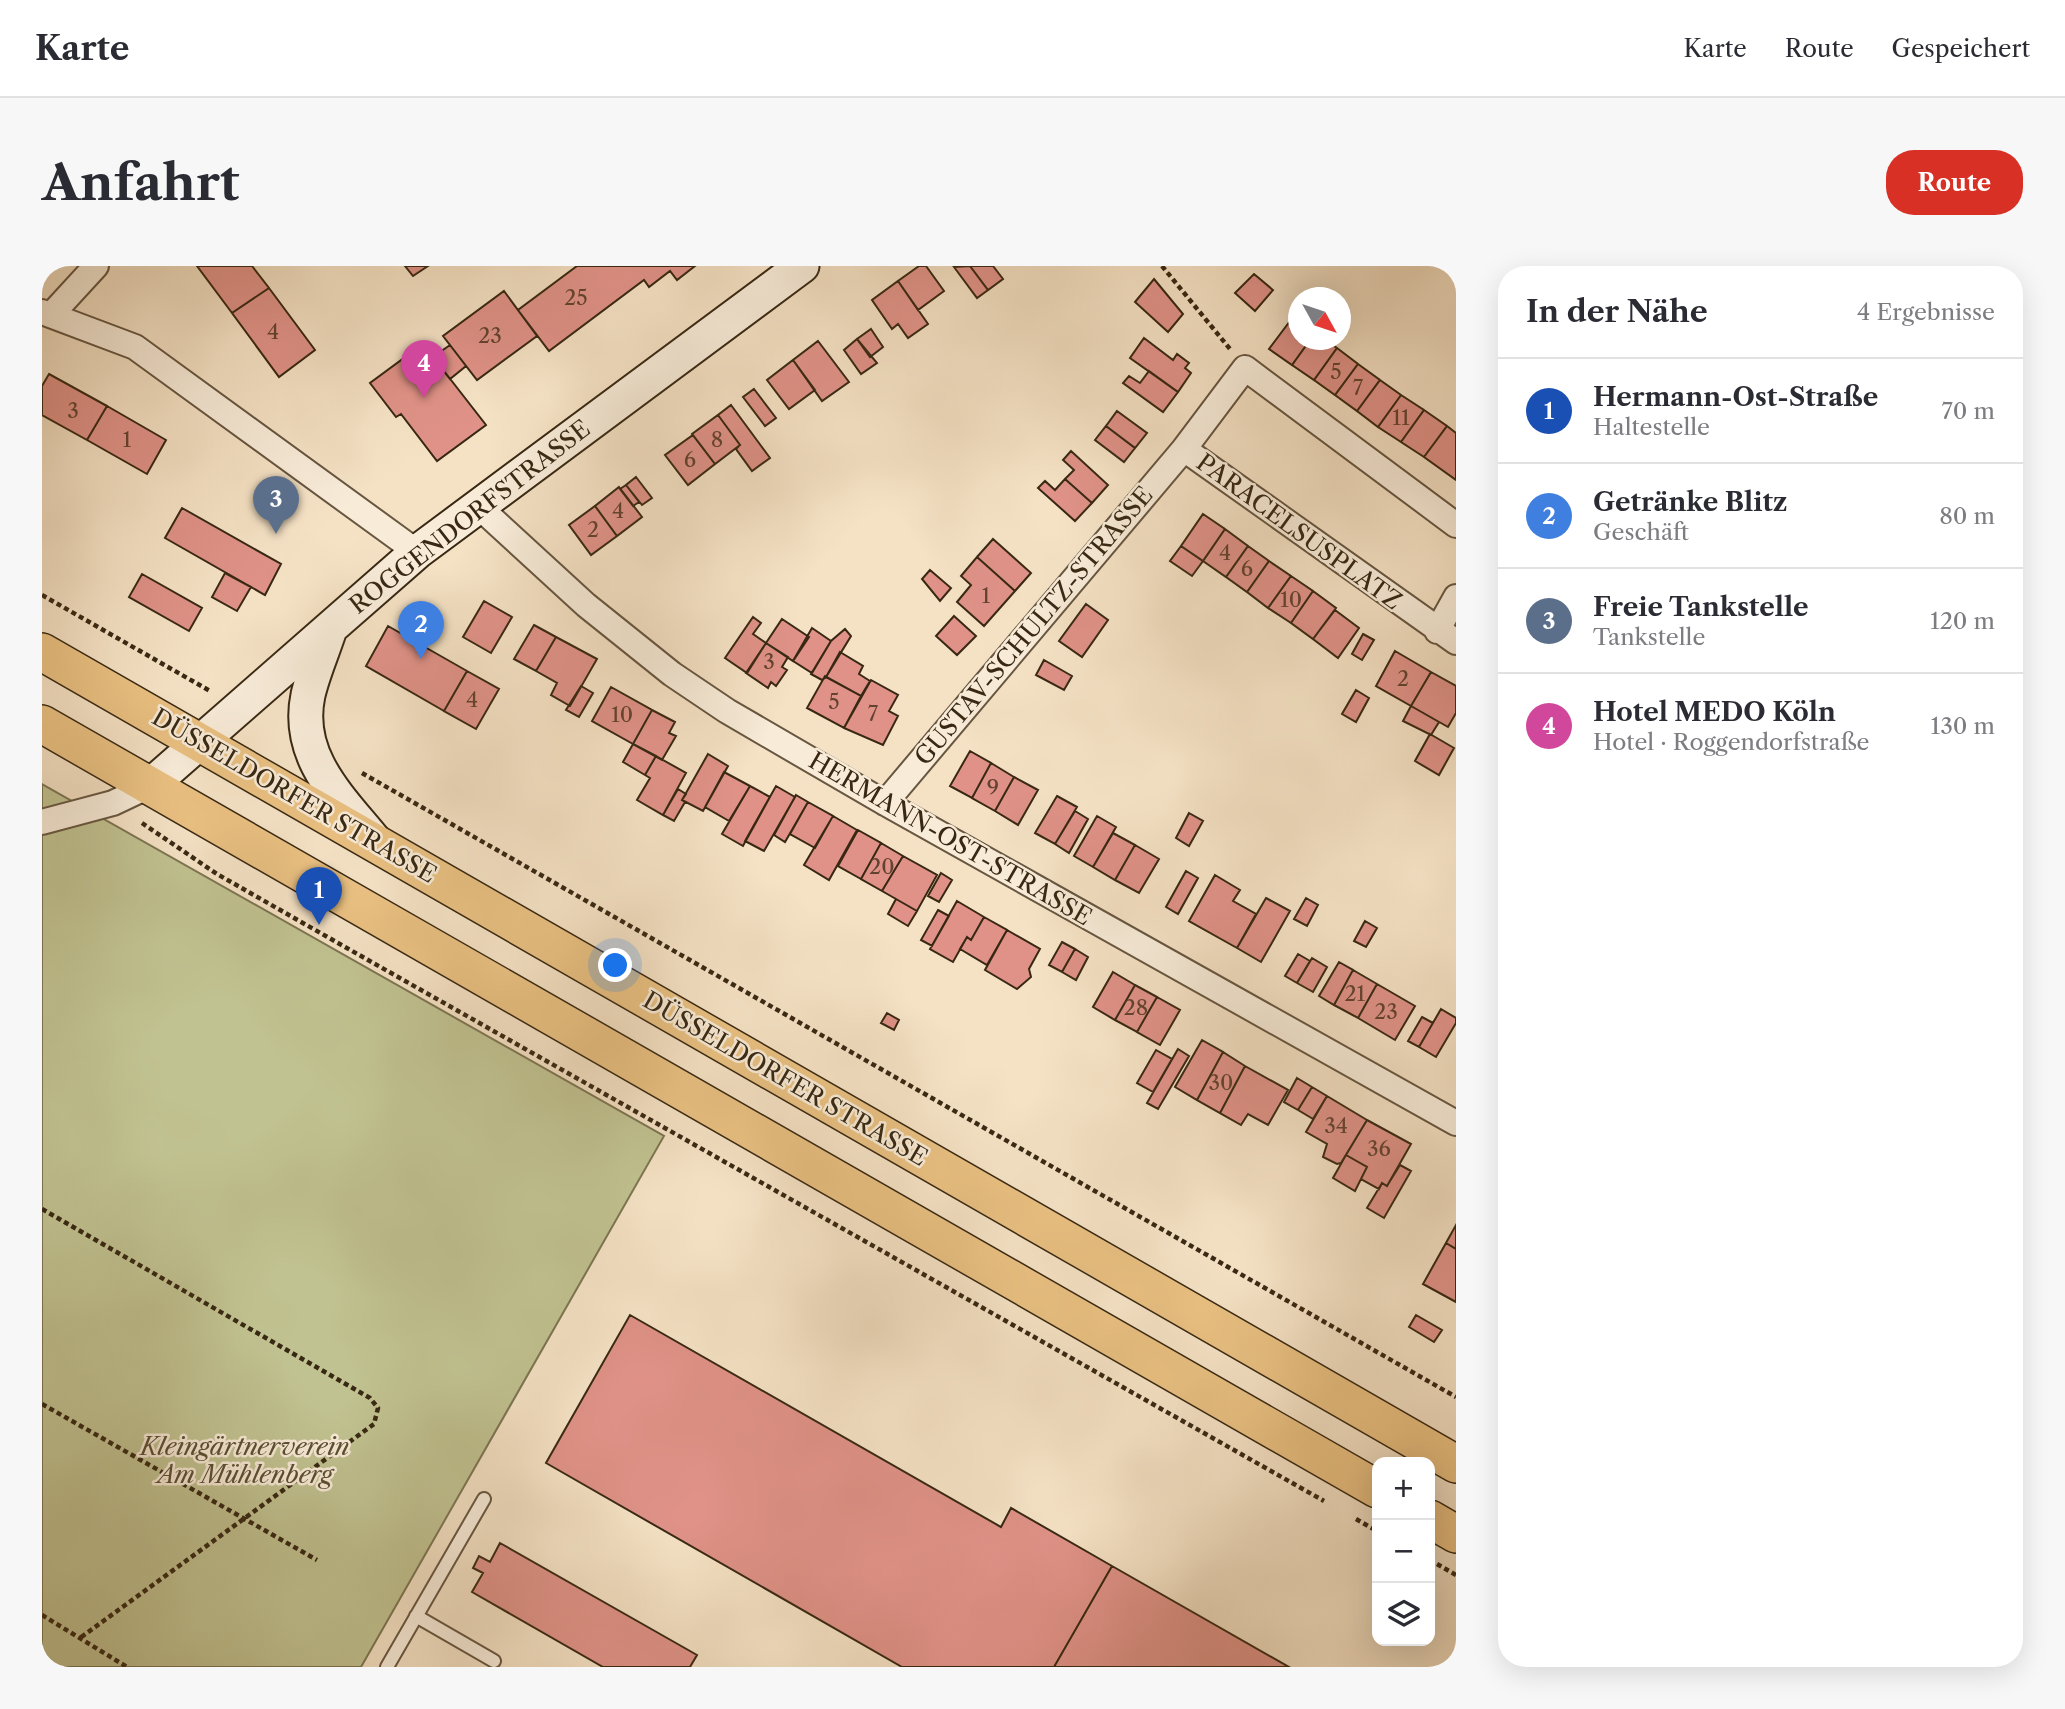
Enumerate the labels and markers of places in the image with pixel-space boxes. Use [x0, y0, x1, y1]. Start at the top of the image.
pin: 4 [401, 340, 447, 398]
pin: 3 [253, 476, 299, 534]
pin: 2 [398, 601, 444, 659]
pin: 1 [296, 867, 342, 925]

